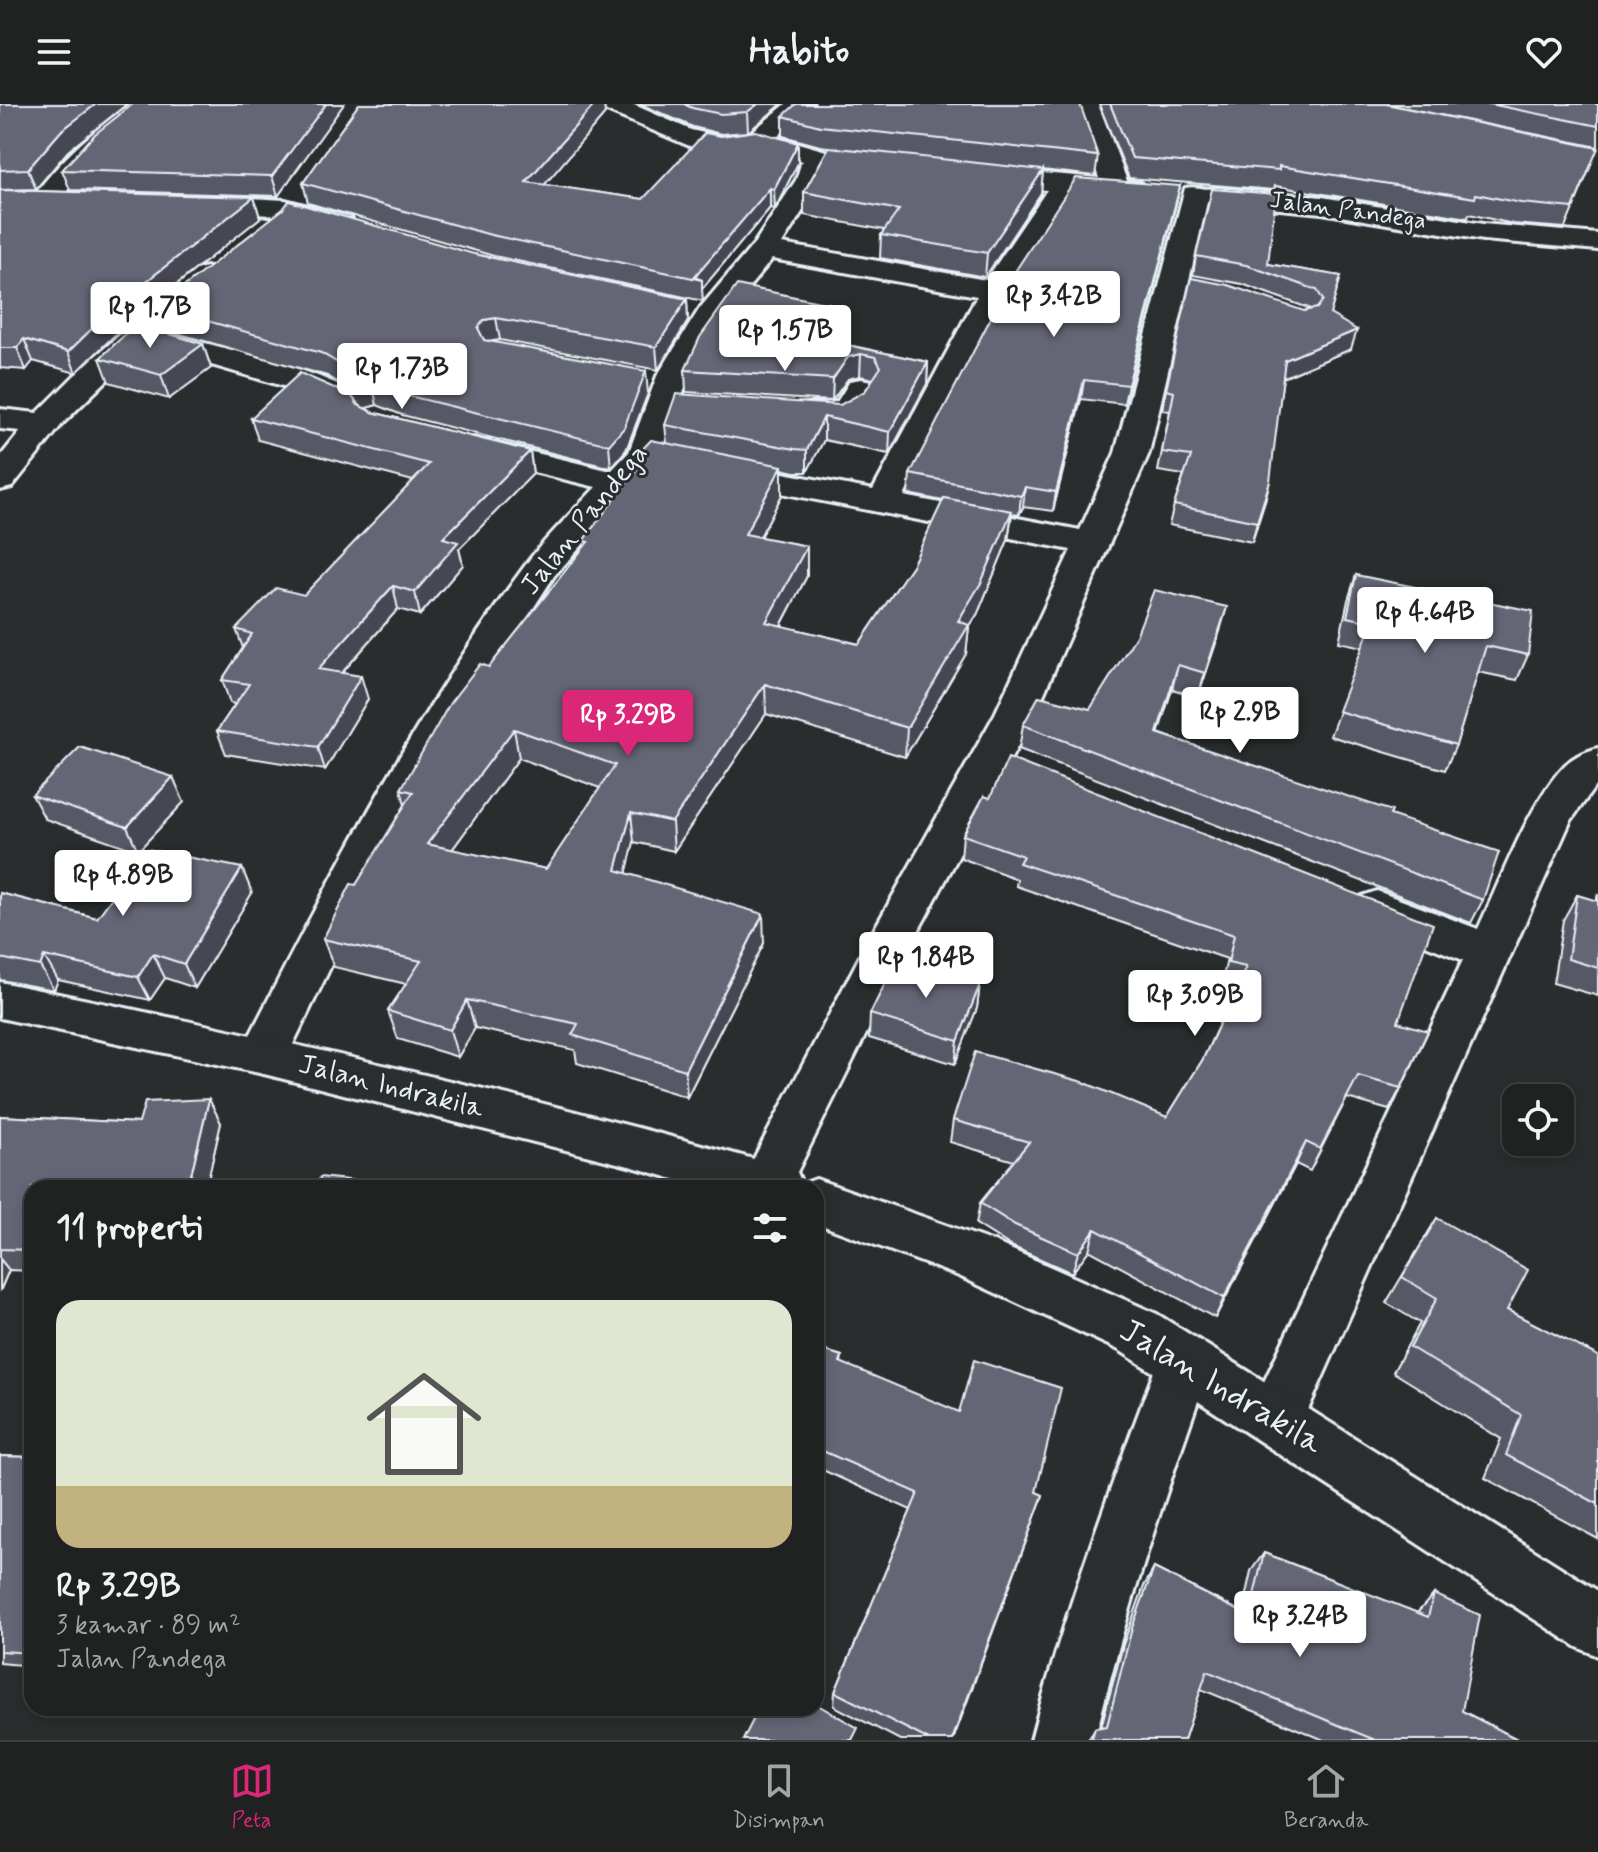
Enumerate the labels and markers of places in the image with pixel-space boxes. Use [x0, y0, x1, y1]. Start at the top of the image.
pin: Rp 3.42B [971, 271, 1137, 339]
pin: Rp 1.7B [76, 282, 224, 350]
pin: Rp 1.57B [702, 305, 868, 373]
pin: Rp 1.73B [319, 343, 485, 411]
pin: Rp 4.64B [1342, 587, 1508, 655]
pin: Rp 2.9B [1166, 687, 1314, 755]
pin: Rp 3.29B [545, 690, 711, 758]
pin: Rp 4.89B [40, 850, 206, 918]
pin: Rp 1.84B [843, 932, 1009, 1000]
pin: Rp 3.09B [1112, 970, 1278, 1038]
pin: Rp 3.24B [1217, 1591, 1383, 1659]

